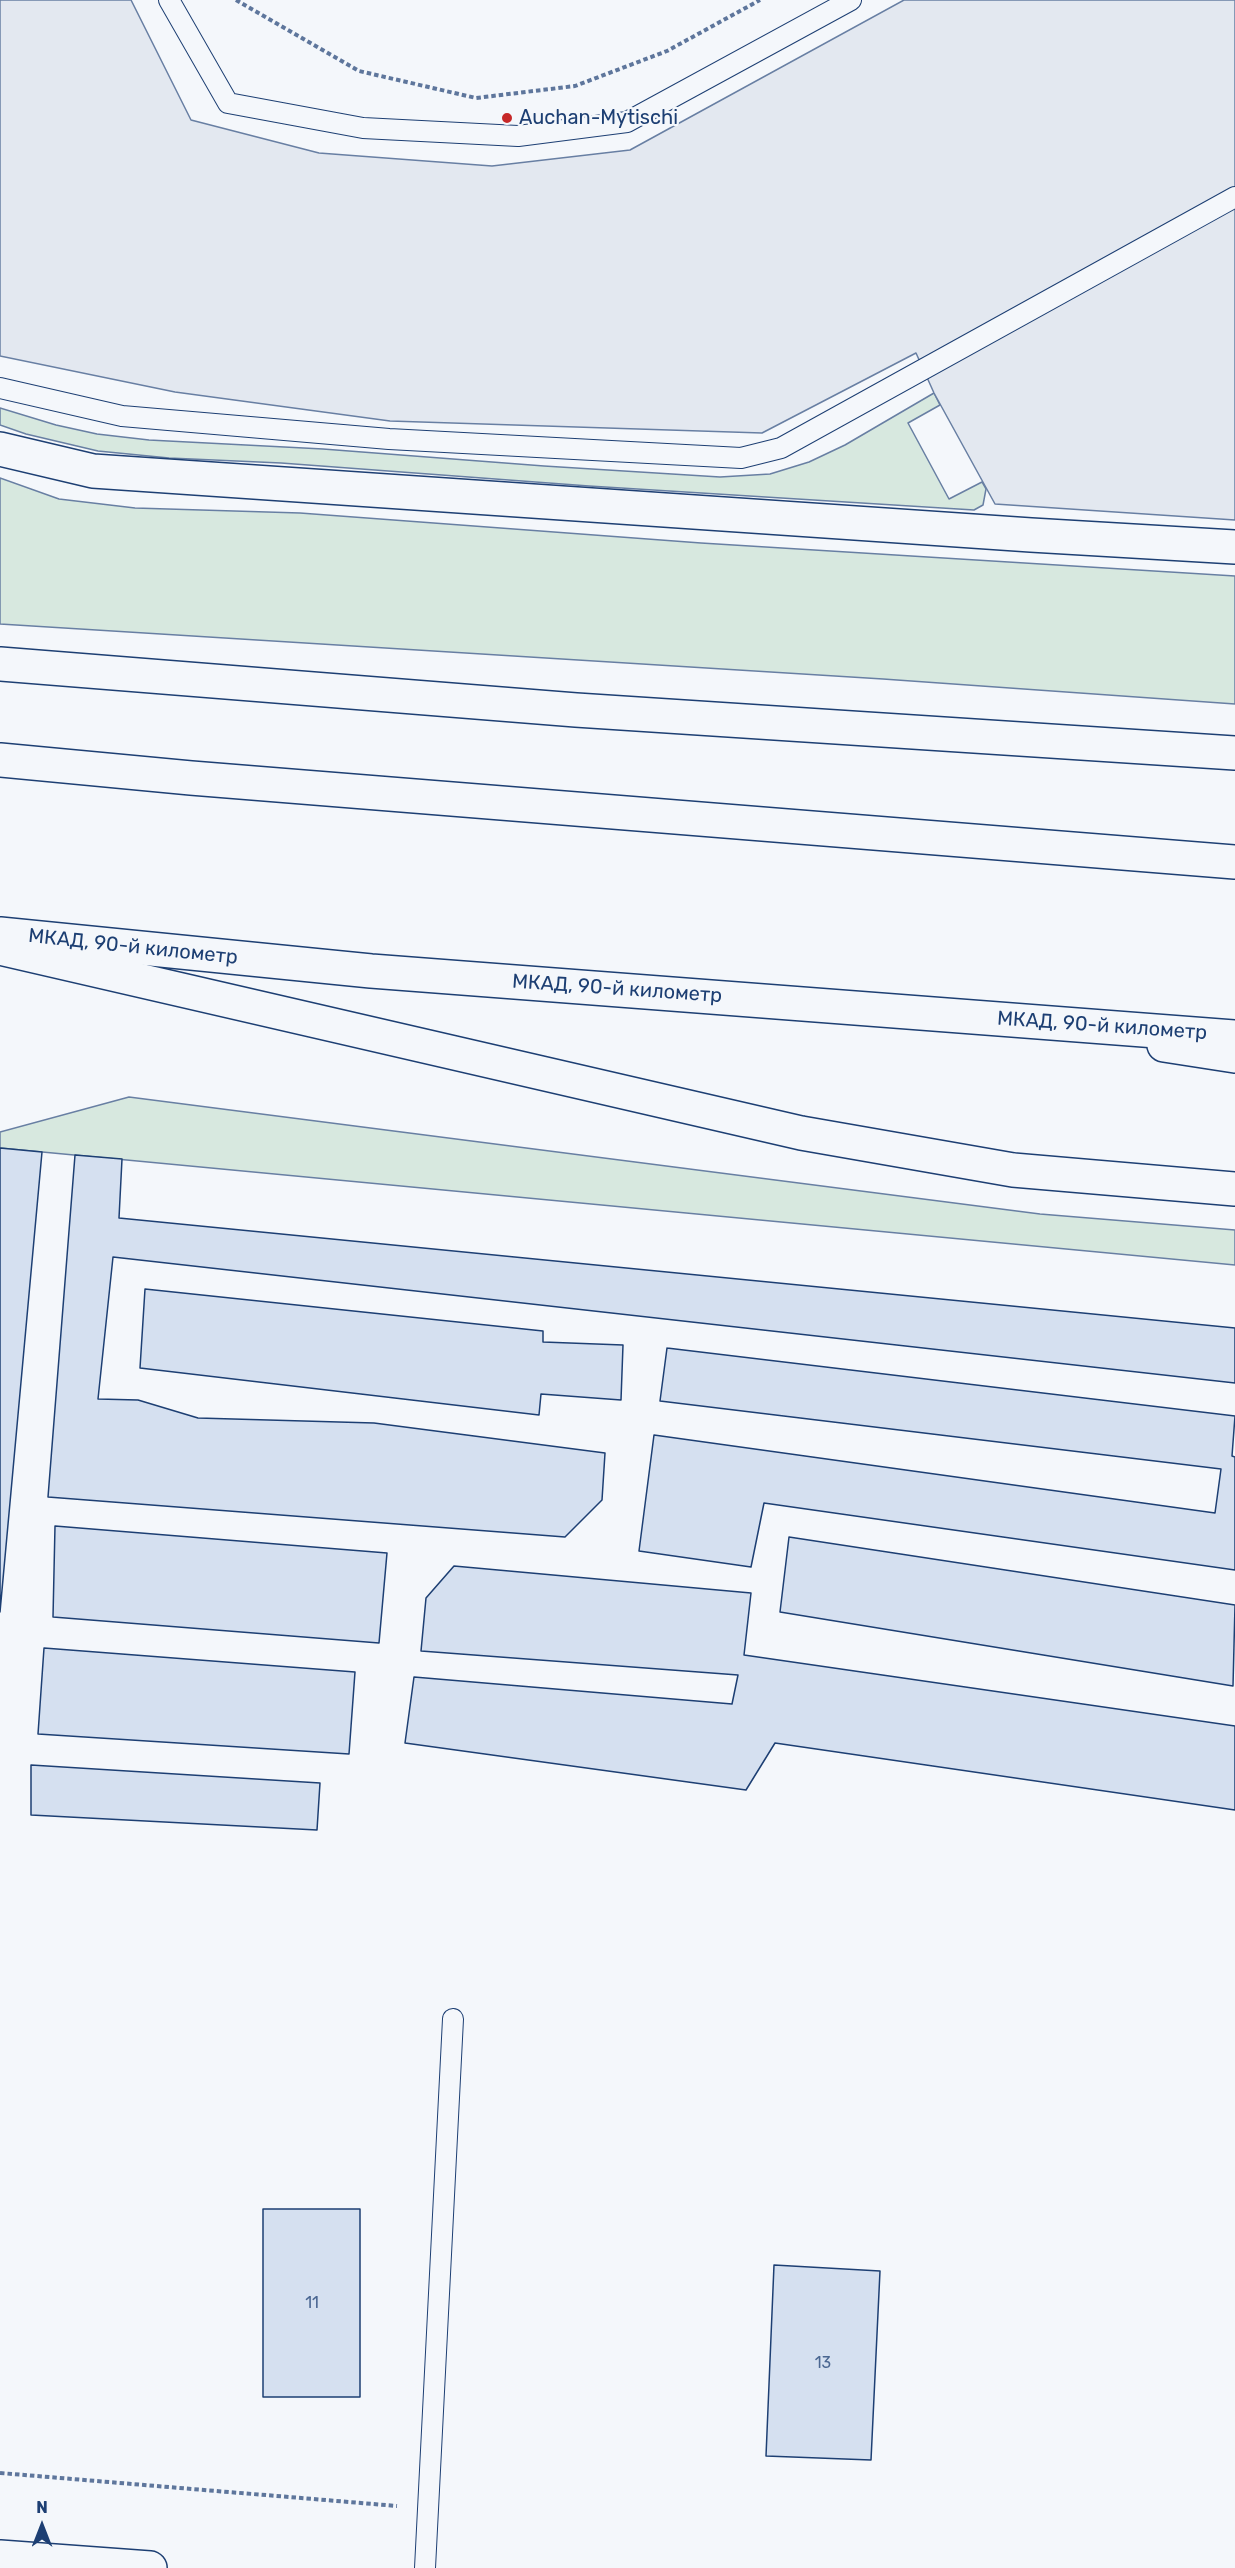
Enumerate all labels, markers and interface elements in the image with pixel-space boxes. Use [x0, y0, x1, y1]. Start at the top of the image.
place label: Auchan-Mytischi [519, 106, 678, 130]
marker: Auchan-Mytischi [500, 111, 514, 125]
street label: МКАД, 90-й километр [27, 924, 239, 970]
street label: МКАД, 90-й километр [511, 970, 723, 1008]
street label: МКАД, 90-й километр [996, 1007, 1208, 1045]
house number: 11 [305, 2293, 319, 2313]
house number: 13 [815, 2353, 831, 2373]
north arrow [12, 2496, 72, 2556]
text: N [36, 2498, 48, 2517]

